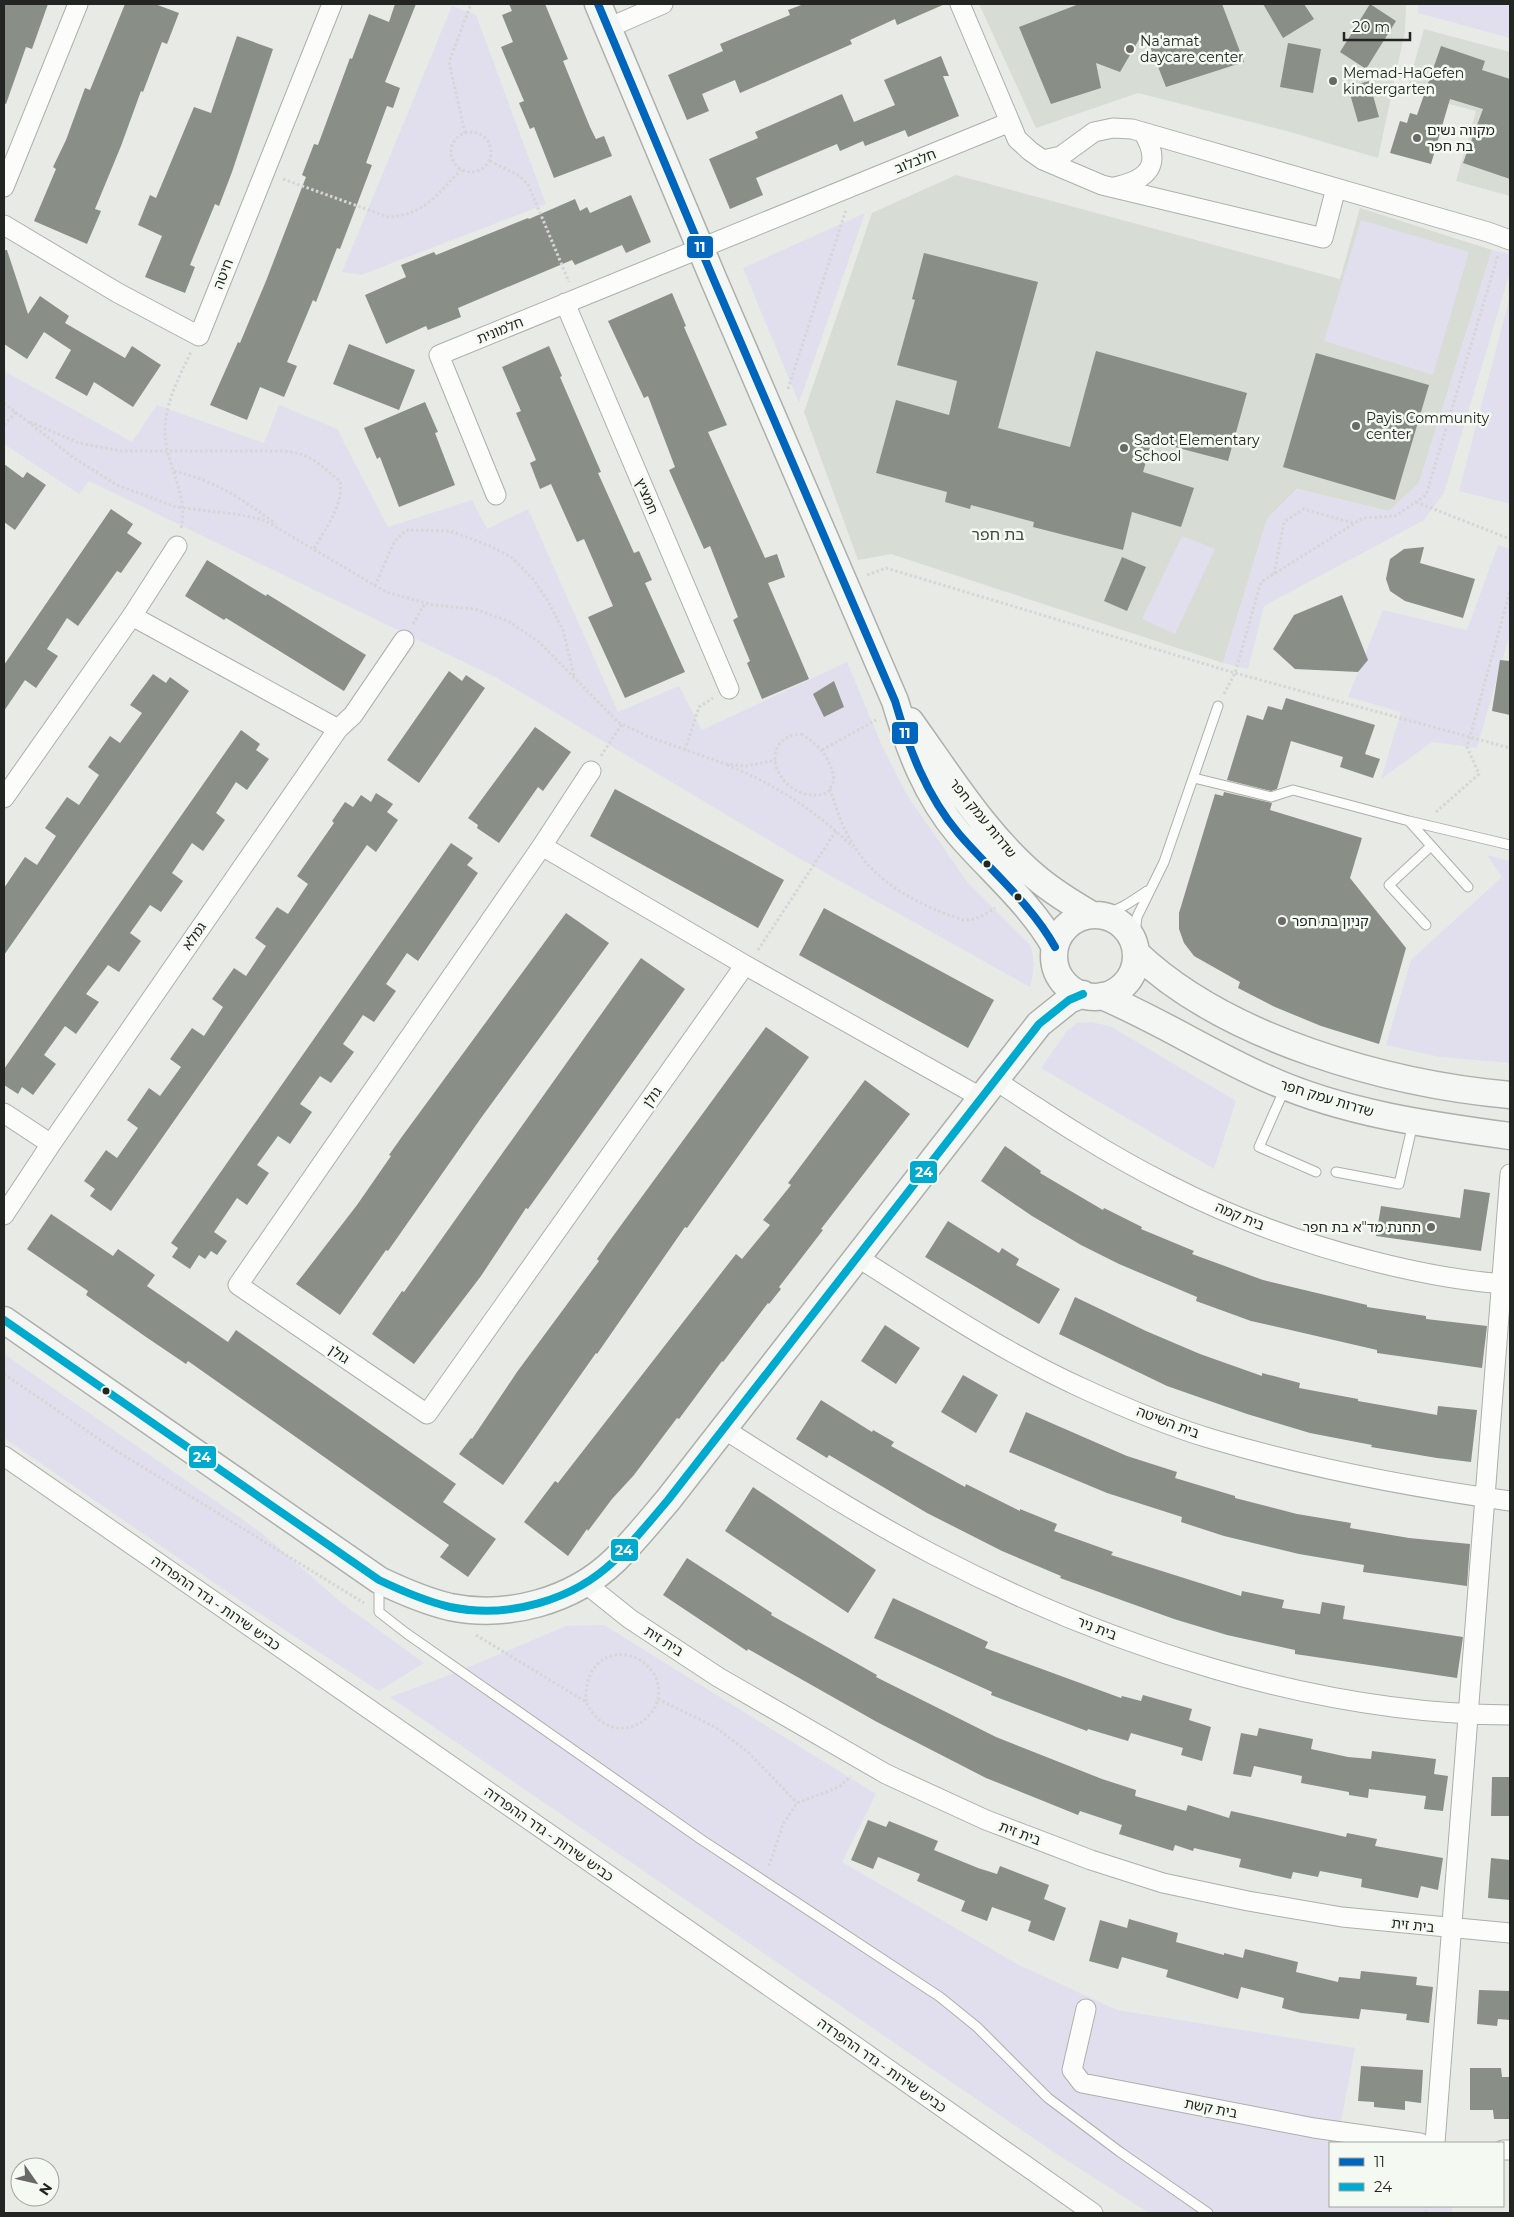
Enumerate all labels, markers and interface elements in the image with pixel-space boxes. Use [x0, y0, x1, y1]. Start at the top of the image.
scale bar [1344, 10, 1410, 42]
text: 20 m [1352, 17, 1390, 36]
place label: Na'amat daycare center [1140, 32, 1244, 66]
marker: Na'amat daycare center [1124, 43, 1136, 55]
place label: Memad-HaGefen kindergarten [1343, 64, 1464, 98]
marker: Memad-HaGefen kindergarten [1327, 75, 1339, 87]
place label: מקווה נשים בת חפר [1427, 121, 1495, 155]
marker: מקווה נשים בת חפר [1411, 132, 1423, 144]
street label: חלבלוב [891, 145, 939, 177]
line badge: 11 [686, 235, 714, 259]
text: 11 [695, 238, 705, 256]
street label: חיטה [209, 256, 237, 292]
street label: חלמונית [474, 313, 526, 347]
place label: Payis Community center [1366, 409, 1489, 443]
marker: Payis Community center [1350, 420, 1362, 432]
place label: Sadot Elementary School [1134, 431, 1260, 465]
marker: Sadot Elementary School [1118, 442, 1130, 454]
street label: חמציץ [631, 475, 663, 517]
district label: בת חפר [972, 525, 1024, 544]
line badge: 11 [891, 721, 919, 745]
text: 11 [900, 724, 910, 742]
street label: שדרות עמק חפר [945, 775, 1021, 861]
unlabelled marker [982, 859, 992, 869]
unlabelled marker [1013, 892, 1023, 902]
place label: קניון בת חפר [1292, 912, 1369, 930]
marker: קניון בת חפר [1276, 915, 1288, 927]
street label: גמלא [178, 918, 210, 954]
street label: שדרות עמק חפר [1278, 1075, 1376, 1121]
street label: גולן [638, 1083, 666, 1111]
line badge: 24 [909, 1160, 938, 1184]
text: 24 [915, 1163, 933, 1181]
street label: בית קמה [1213, 1198, 1267, 1234]
place label: תחנת מד"א בת חפר [1303, 1218, 1421, 1236]
marker: תחנת מד"א בת חפר [1425, 1221, 1437, 1233]
street label: גולן [325, 1341, 353, 1367]
unlabelled marker [101, 1386, 111, 1396]
street label: בית השיטה [1134, 1402, 1202, 1442]
line badge: 24 [188, 1445, 217, 1469]
text: 24 [193, 1448, 211, 1466]
line badge: 24 [610, 1538, 639, 1562]
text: 24 [615, 1541, 633, 1559]
street label: כביש שירות - גדר ההפרדה [148, 1552, 284, 1654]
street label: בית ניר [1074, 1612, 1120, 1644]
street label: בית זית [641, 1622, 687, 1660]
street label: כביש שירות - גדר ההפרדה [481, 1783, 617, 1885]
street label: בית זית [997, 1817, 1043, 1849]
street label: בית זית [1391, 1914, 1435, 1936]
street label: כביש שירות - גדר ההפרדה [814, 2014, 950, 2116]
street label: בית קשת [1183, 2094, 1239, 2122]
legend [1329, 2142, 1504, 2207]
text: 11 [1374, 2152, 1385, 2171]
north arrow [10, 2157, 60, 2207]
text: 24 [1374, 2177, 1392, 2196]
text: N [35, 2180, 56, 2199]

